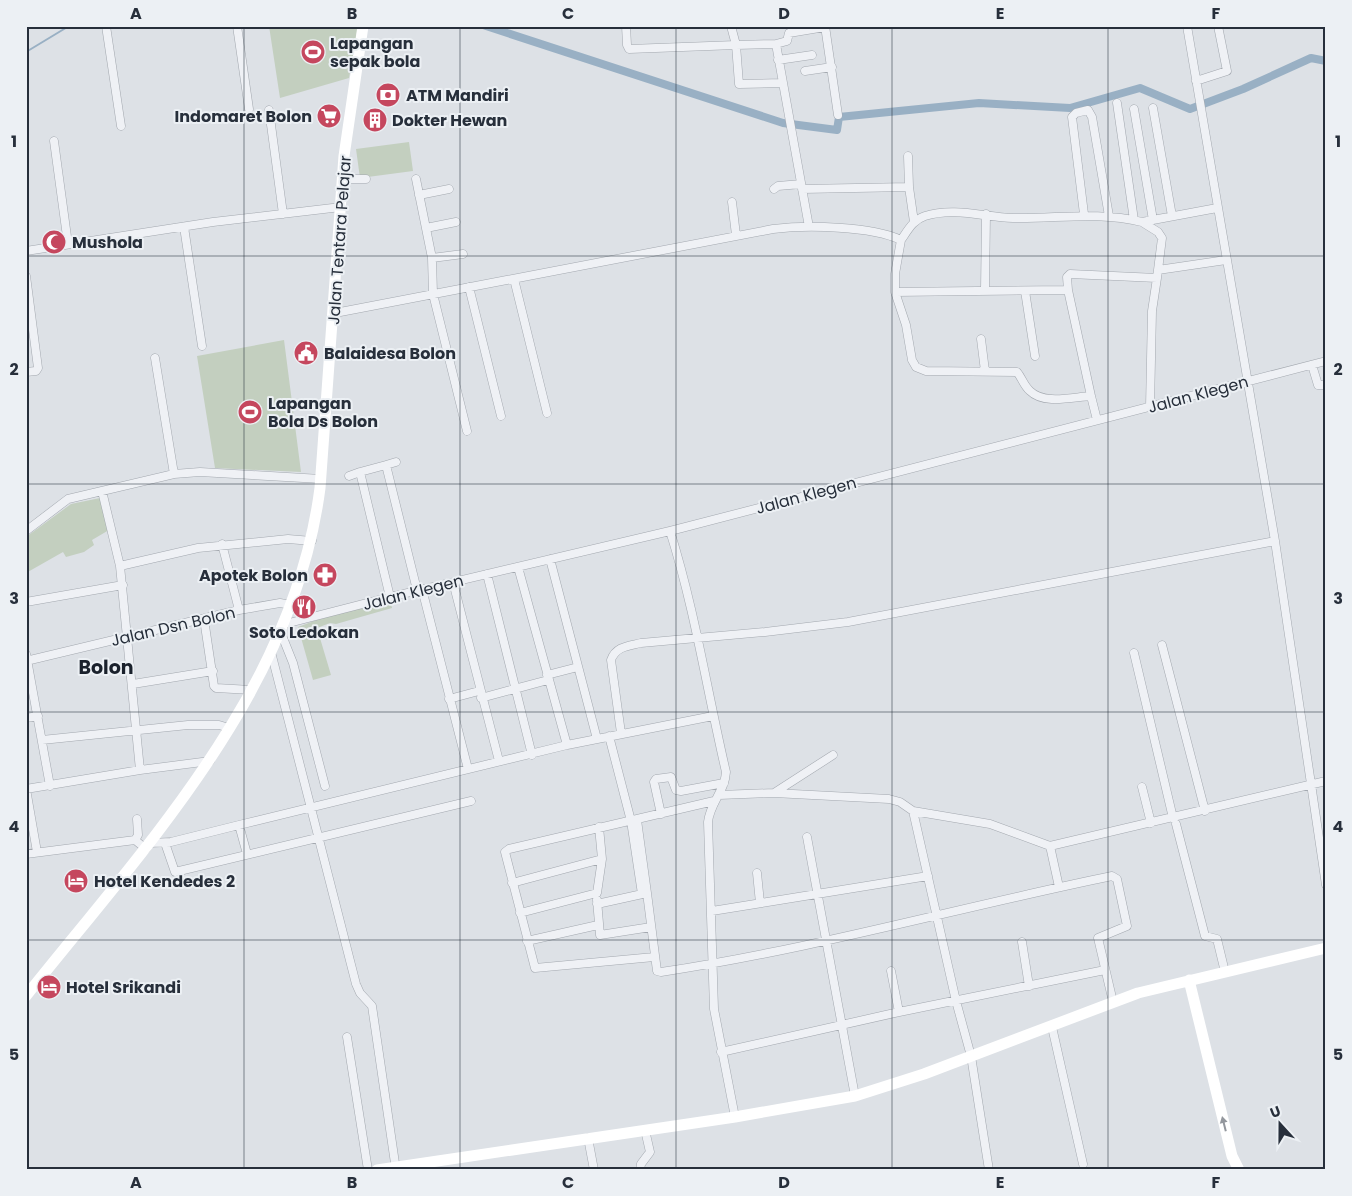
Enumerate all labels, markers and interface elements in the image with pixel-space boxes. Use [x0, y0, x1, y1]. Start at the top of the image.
text: A [130, 2, 142, 25]
text: B [347, 2, 357, 25]
text: C [562, 2, 574, 25]
text: D [778, 2, 790, 25]
text: E [996, 2, 1004, 25]
text: F [1212, 2, 1221, 25]
place label: Lapangan sepak bola [330, 32, 420, 73]
sports icon: Lapangan sepak bola [300, 39, 326, 65]
bank icon: ATM Mandiri [375, 82, 401, 108]
place label: ATM Mandiri [406, 84, 509, 107]
supermarket icon: Indomaret Bolon [316, 103, 342, 129]
place label: Indomaret Bolon [175, 105, 312, 128]
building icon: Dokter Hewan [362, 107, 388, 133]
place label: Dokter Hewan [392, 109, 507, 132]
text: 1 [11, 130, 17, 153]
text: 1 [1335, 130, 1341, 153]
street label: Jalan Tentara Pelajar [322, 155, 357, 326]
mosque icon: Mushola [41, 229, 67, 255]
place label: Mushola [72, 231, 143, 254]
public building icon: Balaidesa Bolon [293, 340, 319, 366]
place label: Balaidesa Bolon [324, 342, 456, 365]
text: 2 [9, 358, 19, 381]
text: 2 [1333, 358, 1343, 381]
street label: Jalan Klegen [1145, 370, 1251, 419]
place label: Lapangan Bola Ds Bolon [268, 392, 378, 433]
sports icon: Lapangan Bola Ds Bolon [237, 399, 263, 425]
street label: Jalan Klegen [753, 471, 859, 520]
pharmacy icon: Apotek Bolon [312, 562, 338, 588]
place label: Apotek Bolon [199, 564, 308, 587]
street label: Jalan Klegen [360, 569, 466, 616]
text: 3 [9, 587, 19, 610]
text: 3 [1333, 587, 1343, 610]
restaurant icon: Soto Ledokan [291, 594, 317, 620]
street label: Jalan Dsn Bolon [109, 601, 238, 652]
place label: Soto Ledokan [249, 621, 359, 644]
district label: Bolon [78, 654, 134, 681]
text: 4 [9, 815, 20, 838]
text: 4 [1333, 815, 1344, 838]
hotel icon: Hotel Kendedes 2 [63, 868, 89, 894]
place label: Hotel Kendedes 2 [94, 870, 235, 893]
hotel icon: Hotel Srikandi [36, 974, 62, 1000]
place label: Hotel Srikandi [66, 976, 181, 999]
text: 5 [9, 1043, 19, 1066]
text: 5 [1333, 1043, 1343, 1066]
north arrow [1254, 1098, 1304, 1148]
text: U [1267, 1101, 1284, 1123]
one-way arrow [1220, 1116, 1228, 1131]
text: A [130, 1171, 142, 1194]
text: B [347, 1171, 357, 1194]
text: C [562, 1171, 574, 1194]
text: D [778, 1171, 790, 1194]
text: E [996, 1171, 1004, 1194]
text: F [1212, 1171, 1221, 1194]

